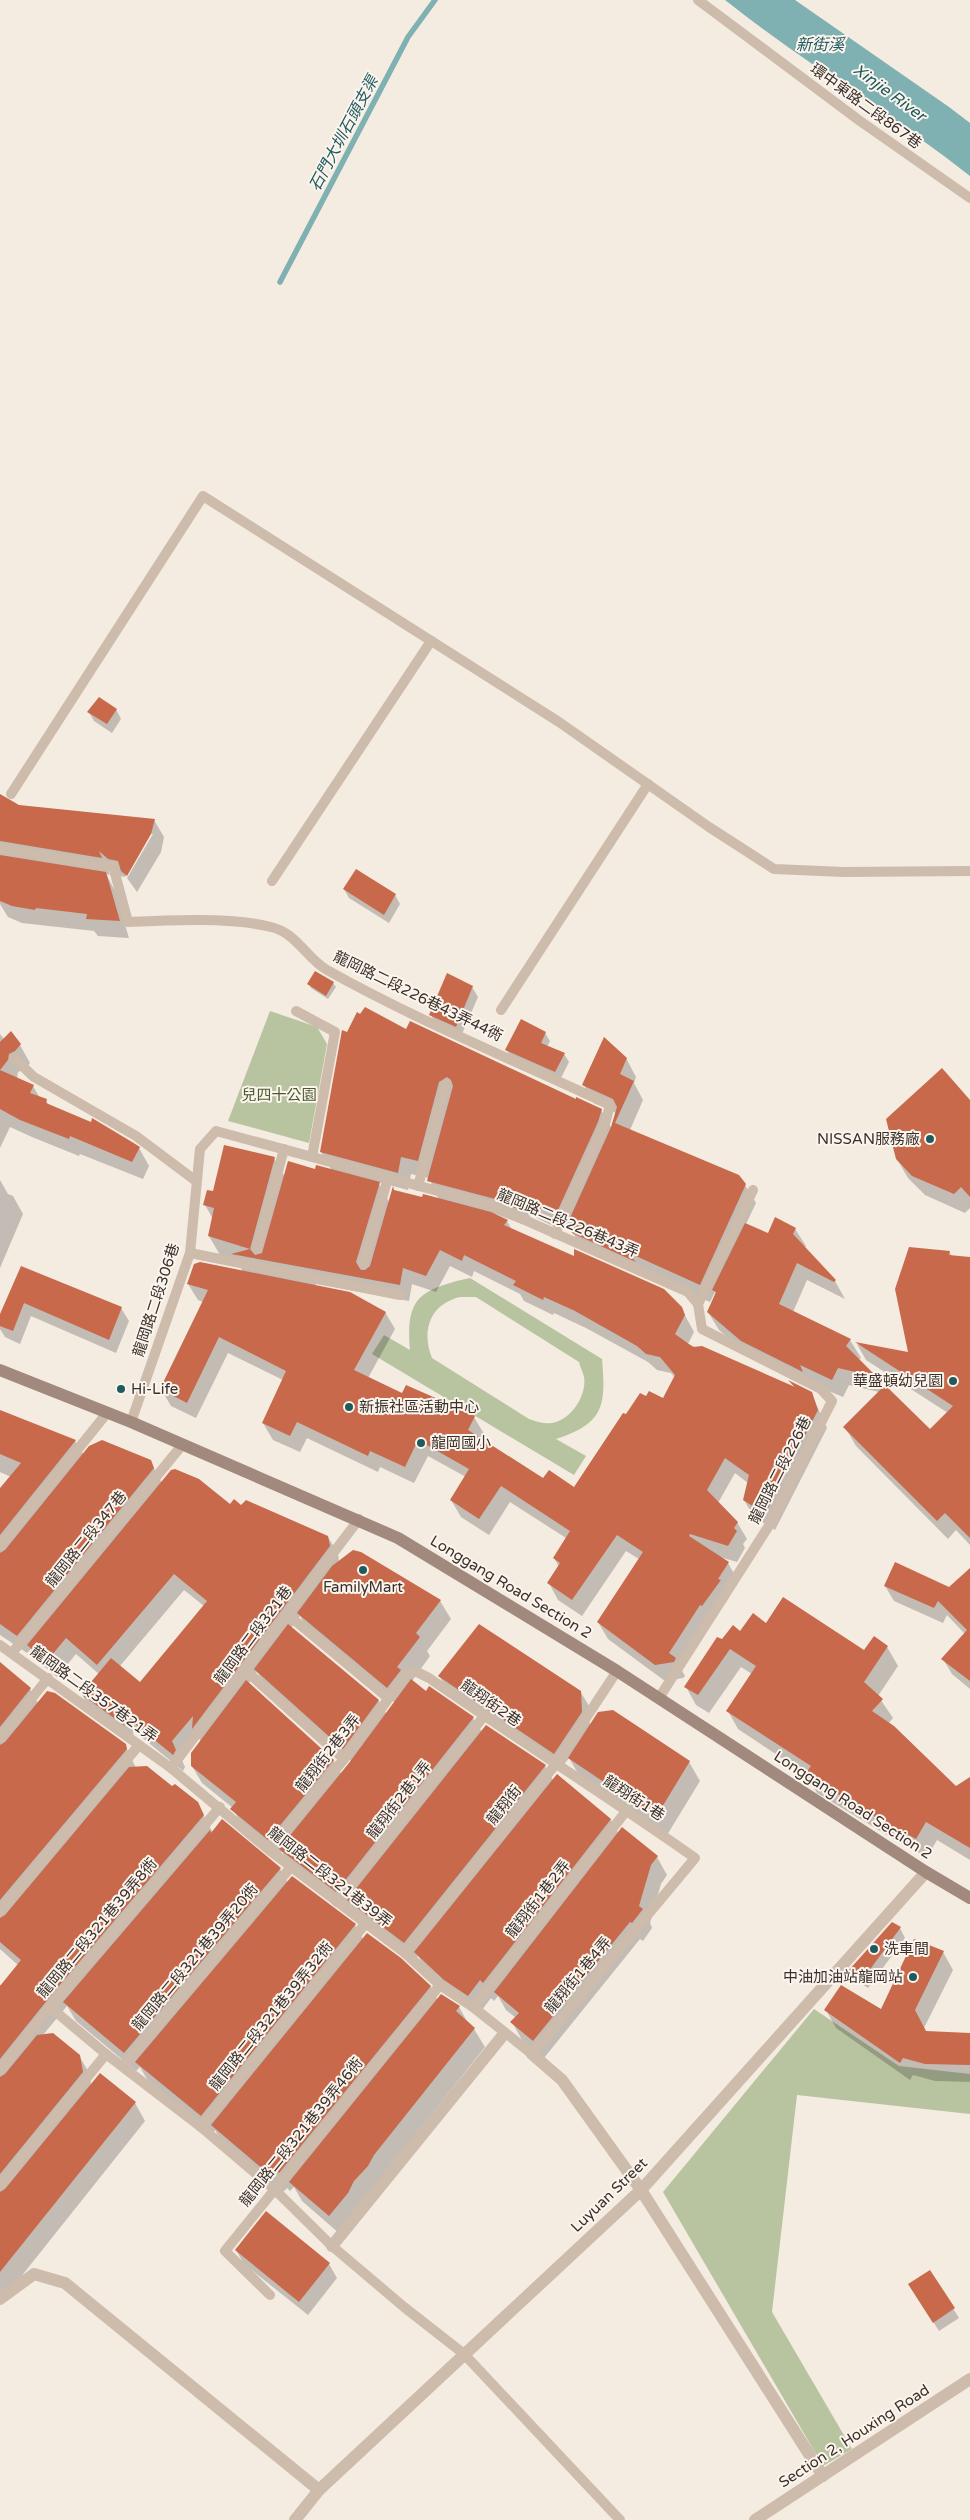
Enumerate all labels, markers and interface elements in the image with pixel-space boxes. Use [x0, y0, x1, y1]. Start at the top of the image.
water label: 新街溪 [796, 35, 846, 55]
street label: 環中東路二段867巷 [807, 60, 925, 152]
water label: Xinjie River [849, 60, 931, 127]
water label: 石門大圳石頭支渠 [305, 71, 384, 195]
street label: 龍岡路二段226巷43弄44衖 [330, 947, 506, 1045]
park label: 兒四十公園 [241, 1086, 317, 1104]
place label: NISSAN服務廠 [817, 1130, 920, 1148]
marker: NISSAN服務廠 [924, 1133, 936, 1145]
street label: 龍岡路二段226巷43弄 [494, 1185, 642, 1261]
street label: 龍岡路二段306巷 [129, 1241, 183, 1359]
place label: 華盛頓幼兒園 [853, 1372, 943, 1390]
marker: 華盛頓幼兒園 [947, 1375, 959, 1387]
place label: Hi-Life [131, 1380, 178, 1398]
marker: Hi-Life [115, 1383, 127, 1395]
place label: 新振社區活動中心 [359, 1398, 479, 1416]
marker: 新振社區活動中心 [343, 1401, 355, 1413]
street label: 龍岡路二段226巷 [745, 1413, 815, 1527]
place label: 龍岡國小 [431, 1434, 491, 1452]
marker: 龍岡國小 [415, 1437, 427, 1449]
street label: 龍岡路二段347巷 [42, 1487, 130, 1591]
street label: Longgang Road Section 2 [427, 1532, 595, 1642]
marker: FamilyMart [357, 1564, 369, 1576]
place label: FamilyMart [323, 1578, 403, 1596]
street label: 龍岡路二段321巷 [210, 1582, 296, 1688]
street label: 龍岡路二段357巷21弄 [27, 1642, 161, 1746]
street label: 龍翔街2巷 [457, 1676, 525, 1730]
street label: 龍翔街2巷3弄 [292, 1710, 364, 1796]
street label: Longgang Road Section 2 [770, 1747, 936, 1863]
street label: 龍翔街2巷1弄 [363, 1757, 435, 1843]
street label: 龍翔街1巷 [600, 1772, 668, 1824]
street label: 龍翔街 [483, 1782, 525, 1828]
street label: 龍岡路二段321巷39弄 [265, 1823, 395, 1931]
street label: 龍岡路二段321巷39弄8衖 [33, 1855, 161, 2001]
street label: 龍翔街1巷2弄 [502, 1856, 574, 1942]
street label: 龍岡路二段321巷39弄20衖 [128, 1880, 262, 2034]
street label: 龍翔街1巷4弄 [541, 1933, 615, 2017]
street label: 龍岡路二段321巷39弄32衖 [205, 1938, 337, 2094]
place label: 洗車間 [884, 1940, 929, 1958]
marker: 洗車間 [868, 1943, 880, 1955]
place label: 中油加油站龍岡站 [783, 1968, 903, 1986]
marker: 中油加油站龍岡站 [907, 1971, 919, 1983]
street label: 龍岡路二段321巷39弄46衖 [235, 2054, 367, 2210]
street label: Luyuan Street [567, 2154, 651, 2236]
street label: Section 2, Houxing Road [775, 2381, 933, 2491]

